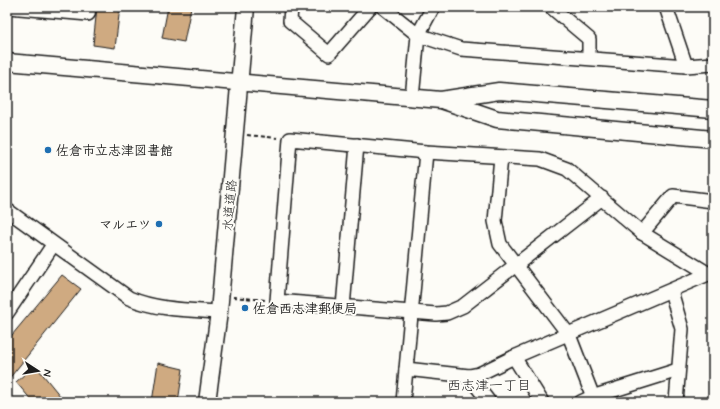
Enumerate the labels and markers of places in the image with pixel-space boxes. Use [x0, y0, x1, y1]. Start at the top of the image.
place label: 佐倉市立志津図書館 [56, 143, 173, 160]
marker: 佐倉市立志津図書館 [43, 145, 53, 155]
place label: マルエツ [99, 217, 151, 234]
marker: マルエツ [154, 219, 164, 229]
place label: 佐倉西志津郵便局 [253, 301, 357, 318]
marker: 佐倉西志津郵便局 [240, 303, 250, 313]

